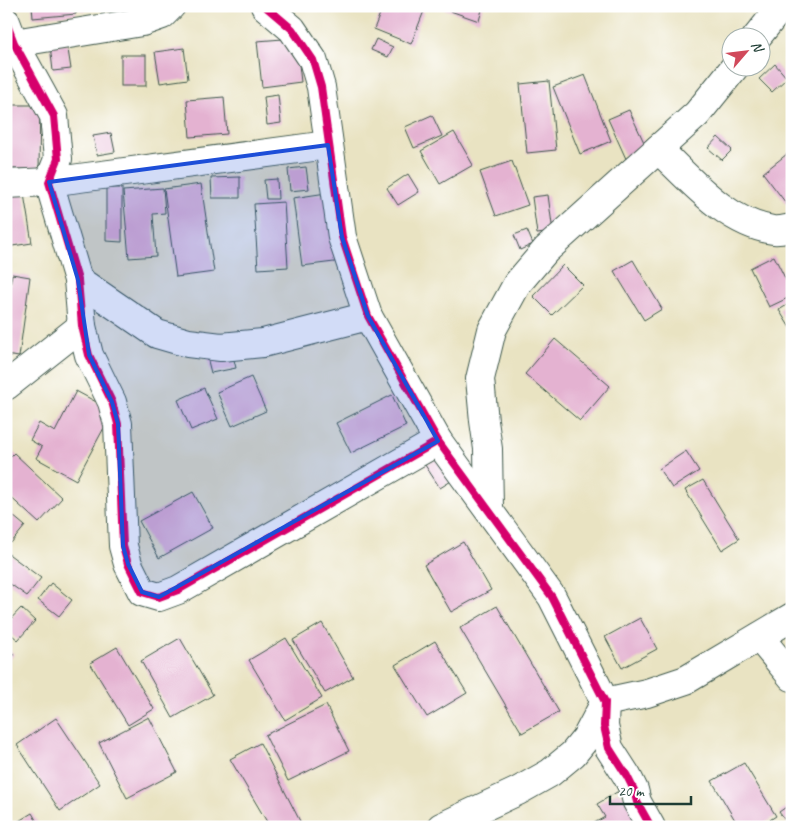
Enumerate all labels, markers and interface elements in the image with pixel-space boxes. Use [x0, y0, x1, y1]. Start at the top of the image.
north arrow [720, 28, 770, 78]
text: N [747, 38, 768, 56]
scale bar [610, 773, 692, 805]
text: 20 m [618, 782, 645, 801]

